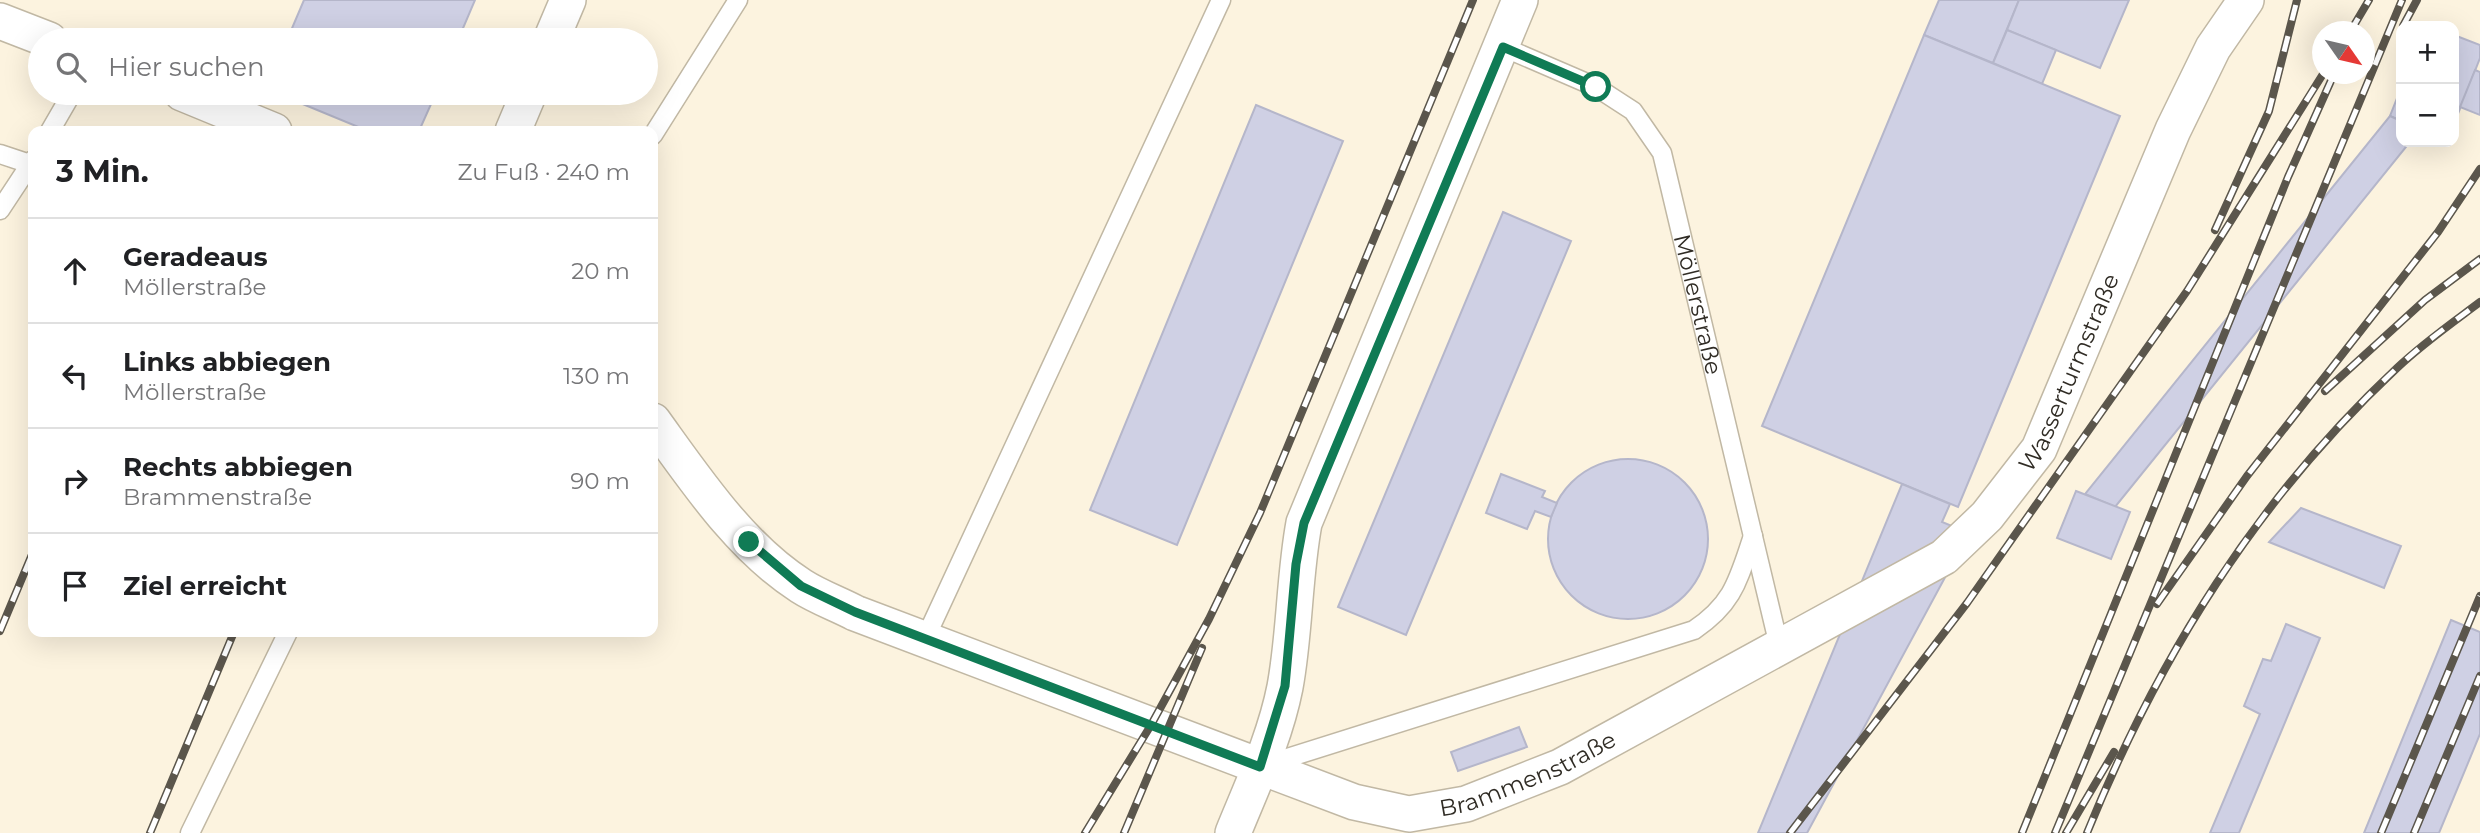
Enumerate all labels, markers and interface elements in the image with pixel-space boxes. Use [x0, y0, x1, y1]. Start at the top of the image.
north arrow [2312, 21, 2375, 84]
map controls [2396, 21, 2459, 147]
button: + [2396, 21, 2459, 84]
search box [28, 28, 658, 105]
icon: search [52, 48, 90, 86]
text: Hier suchen [108, 51, 265, 83]
route start [1580, 71, 1611, 102]
button: − [2396, 84, 2459, 147]
text: 3 Min. [56, 153, 149, 190]
text: Zu Fuß · 240 m [458, 158, 630, 186]
street label: Möllerstraße [1668, 231, 1728, 378]
text: Geradeaus [123, 241, 268, 273]
icon: ahead [56, 252, 94, 290]
text: 20 m [571, 257, 630, 285]
street label: Wasserturmstraße [2013, 269, 2125, 477]
text: Möllerstraße [123, 273, 267, 301]
text: Links abbiegen [123, 346, 331, 378]
icon: left [56, 357, 94, 395]
text: 130 m [563, 362, 630, 390]
text: Möllerstraße [123, 378, 267, 406]
text: Rechts abbiegen [123, 451, 353, 483]
icon: right [56, 462, 94, 500]
text: 90 m [570, 467, 630, 495]
text: Brammenstraße [123, 483, 312, 511]
route end [733, 526, 764, 557]
icon: arrive [56, 567, 94, 605]
text: Ziel erreicht [123, 570, 287, 602]
street label: Brammenstraße [1437, 725, 1621, 822]

